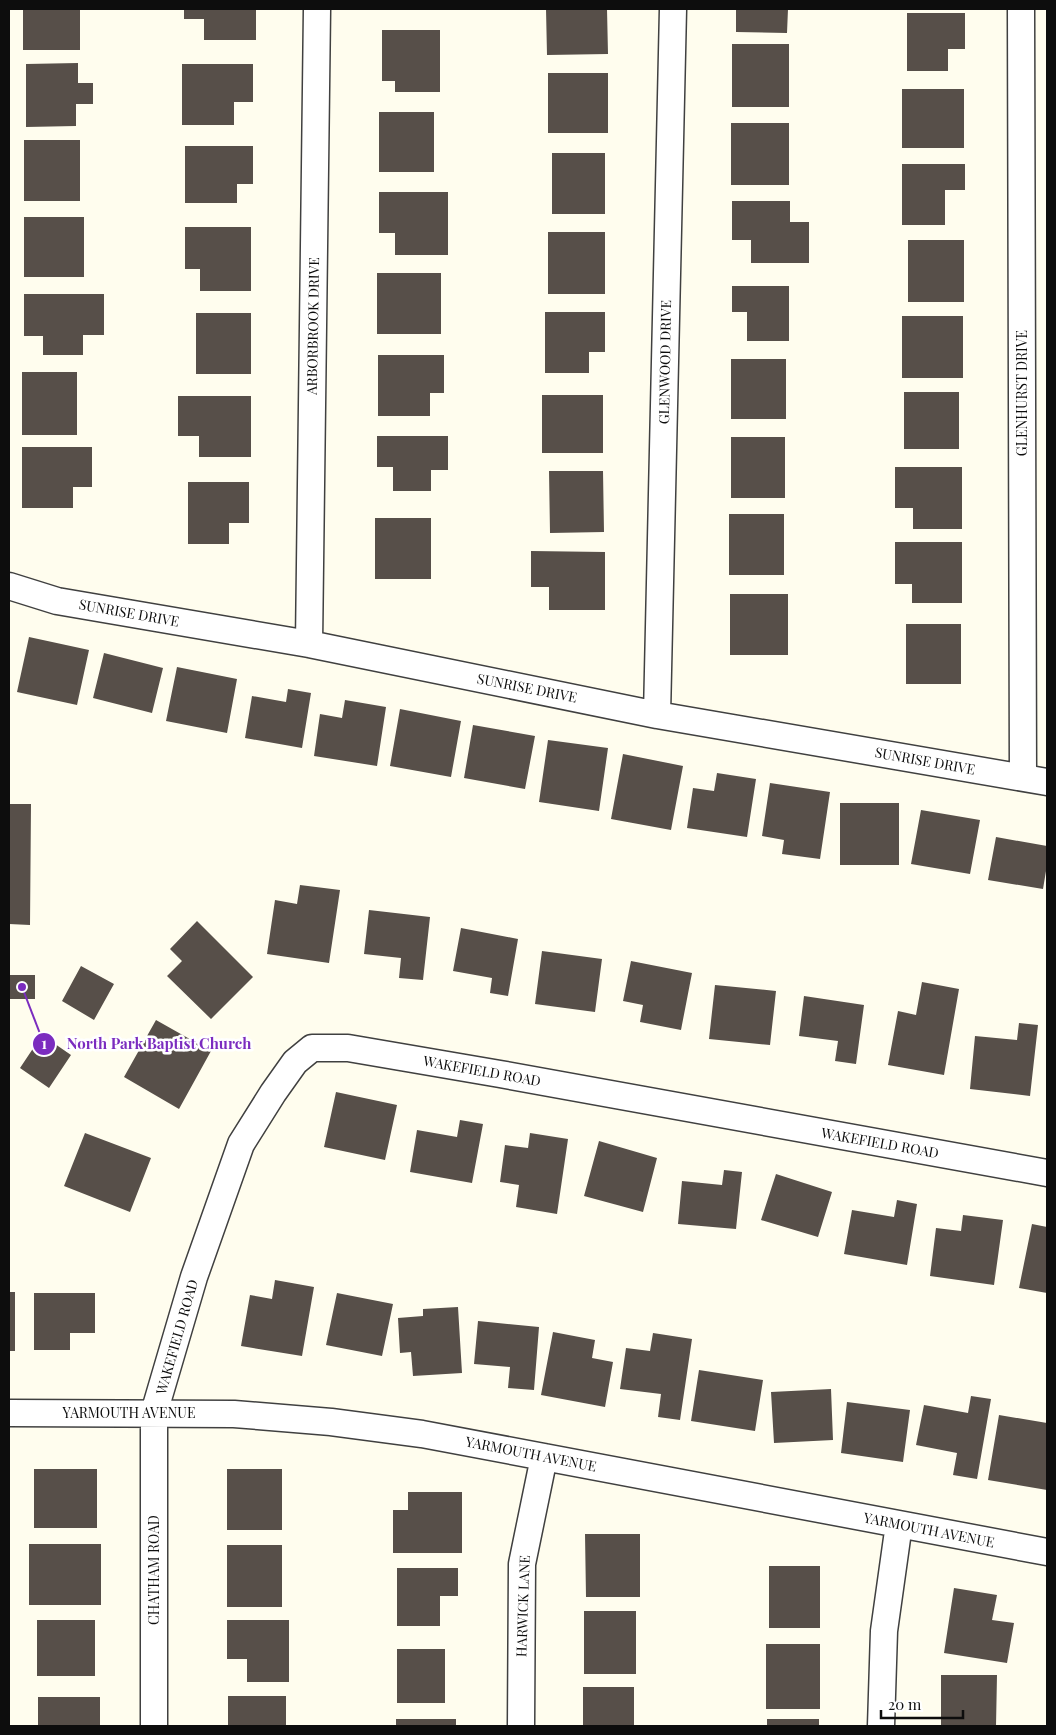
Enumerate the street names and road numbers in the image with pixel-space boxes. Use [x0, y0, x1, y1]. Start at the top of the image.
street label: ARBORBROOK DRIVE [302, 257, 323, 396]
street label: GLENWOOD DRIVE [654, 300, 675, 424]
street label: GLENHURST DRIVE [1012, 330, 1031, 456]
street label: SUNRISE DRIVE [77, 594, 181, 631]
street label: SUNRISE DRIVE [475, 668, 579, 707]
street label: SUNRISE DRIVE [873, 742, 977, 779]
street label: WAKEFIELD ROAD [421, 1051, 542, 1090]
street label: WAKEFIELD ROAD [819, 1123, 940, 1162]
street label: WAKEFIELD ROAD [151, 1277, 202, 1398]
street label: YARMOUTH AVENUE [62, 1403, 195, 1422]
street label: YARMOUTH AVENUE [463, 1431, 598, 1476]
street label: YARMOUTH AVENUE [861, 1507, 996, 1552]
street label: CHATHAM ROAD [144, 1515, 163, 1625]
street label: HARWICK LANE [511, 1555, 534, 1657]

